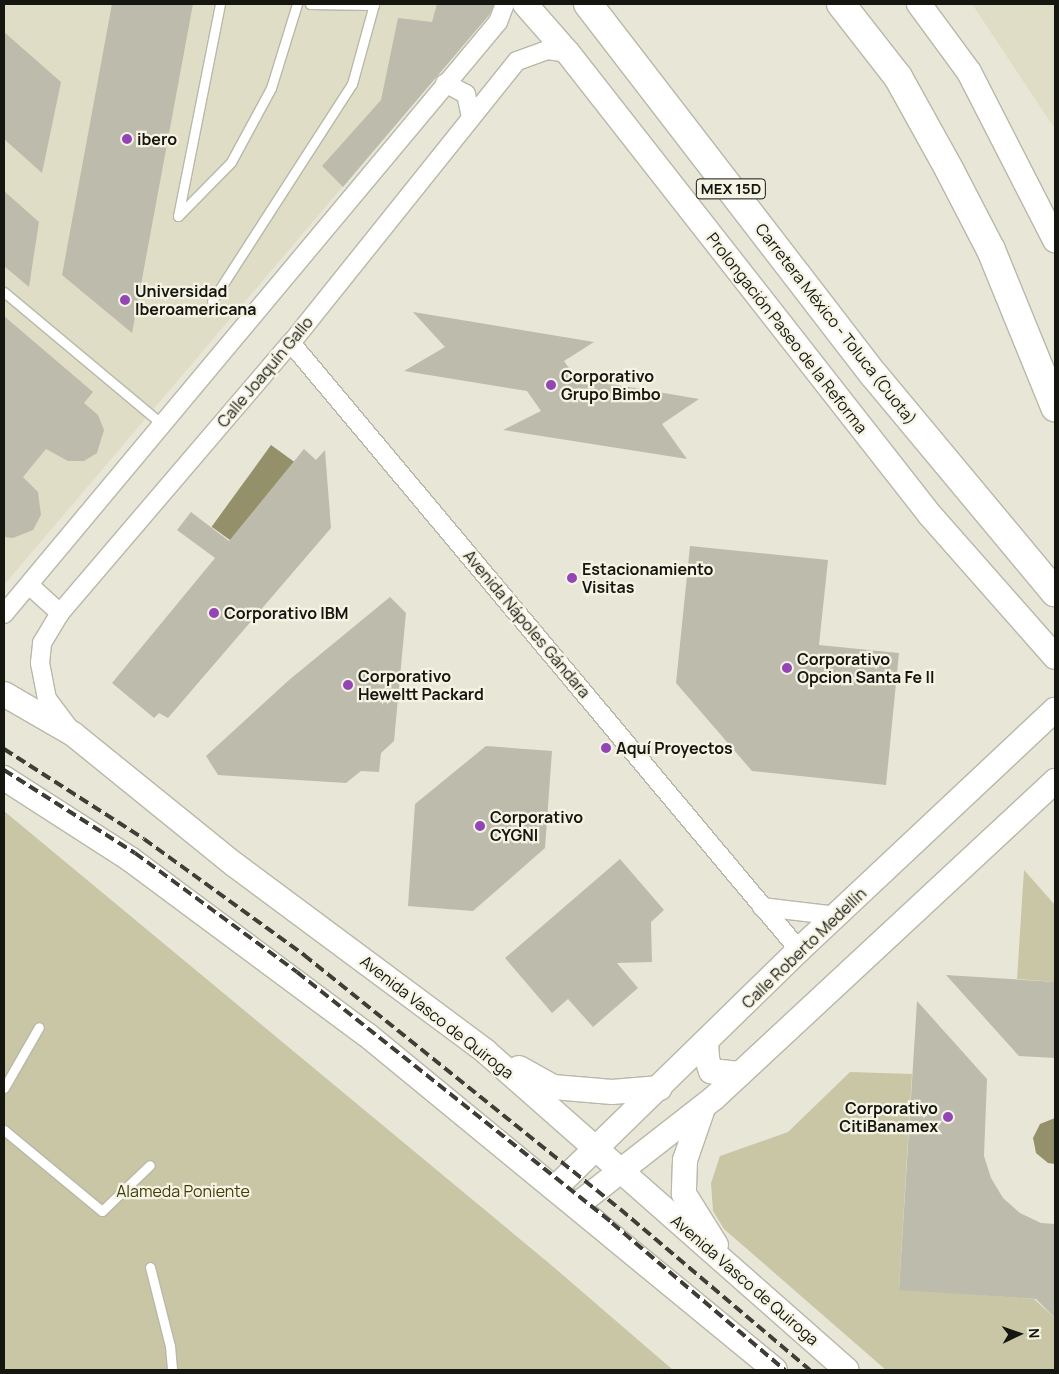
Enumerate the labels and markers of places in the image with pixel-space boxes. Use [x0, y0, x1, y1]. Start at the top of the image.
place label: ibero [137, 129, 177, 149]
marker: ibero [121, 133, 133, 145]
place label: Universidad Iberoamericana [135, 281, 257, 319]
marker: Universidad Iberoamericana [119, 294, 131, 306]
place label: Corporativo Grupo Bimbo [561, 366, 661, 404]
marker: Corporativo Grupo Bimbo [545, 379, 557, 391]
place label: Estacionamiento Visitas [582, 559, 713, 597]
marker: Estacionamiento Visitas [566, 572, 578, 584]
place label: Corporativo IBM [224, 603, 349, 623]
marker: Corporativo IBM [208, 607, 220, 619]
place label: Corporativo Opcion Santa Fe II [797, 649, 934, 687]
marker: Corporativo Opcion Santa Fe II [781, 662, 793, 674]
place label: Corporativo Heweltt Packard [358, 666, 484, 704]
marker: Corporativo Heweltt Packard [342, 679, 354, 691]
place label: Aquí Proyectos [616, 738, 733, 758]
marker: Aquí Proyectos [600, 742, 612, 754]
place label: Corporativo CYGNI [490, 807, 583, 845]
marker: Corporativo CYGNI [474, 820, 486, 832]
place label: Corporativo CitiBanamex [839, 1098, 938, 1136]
marker: Corporativo CitiBanamex [942, 1111, 954, 1123]

